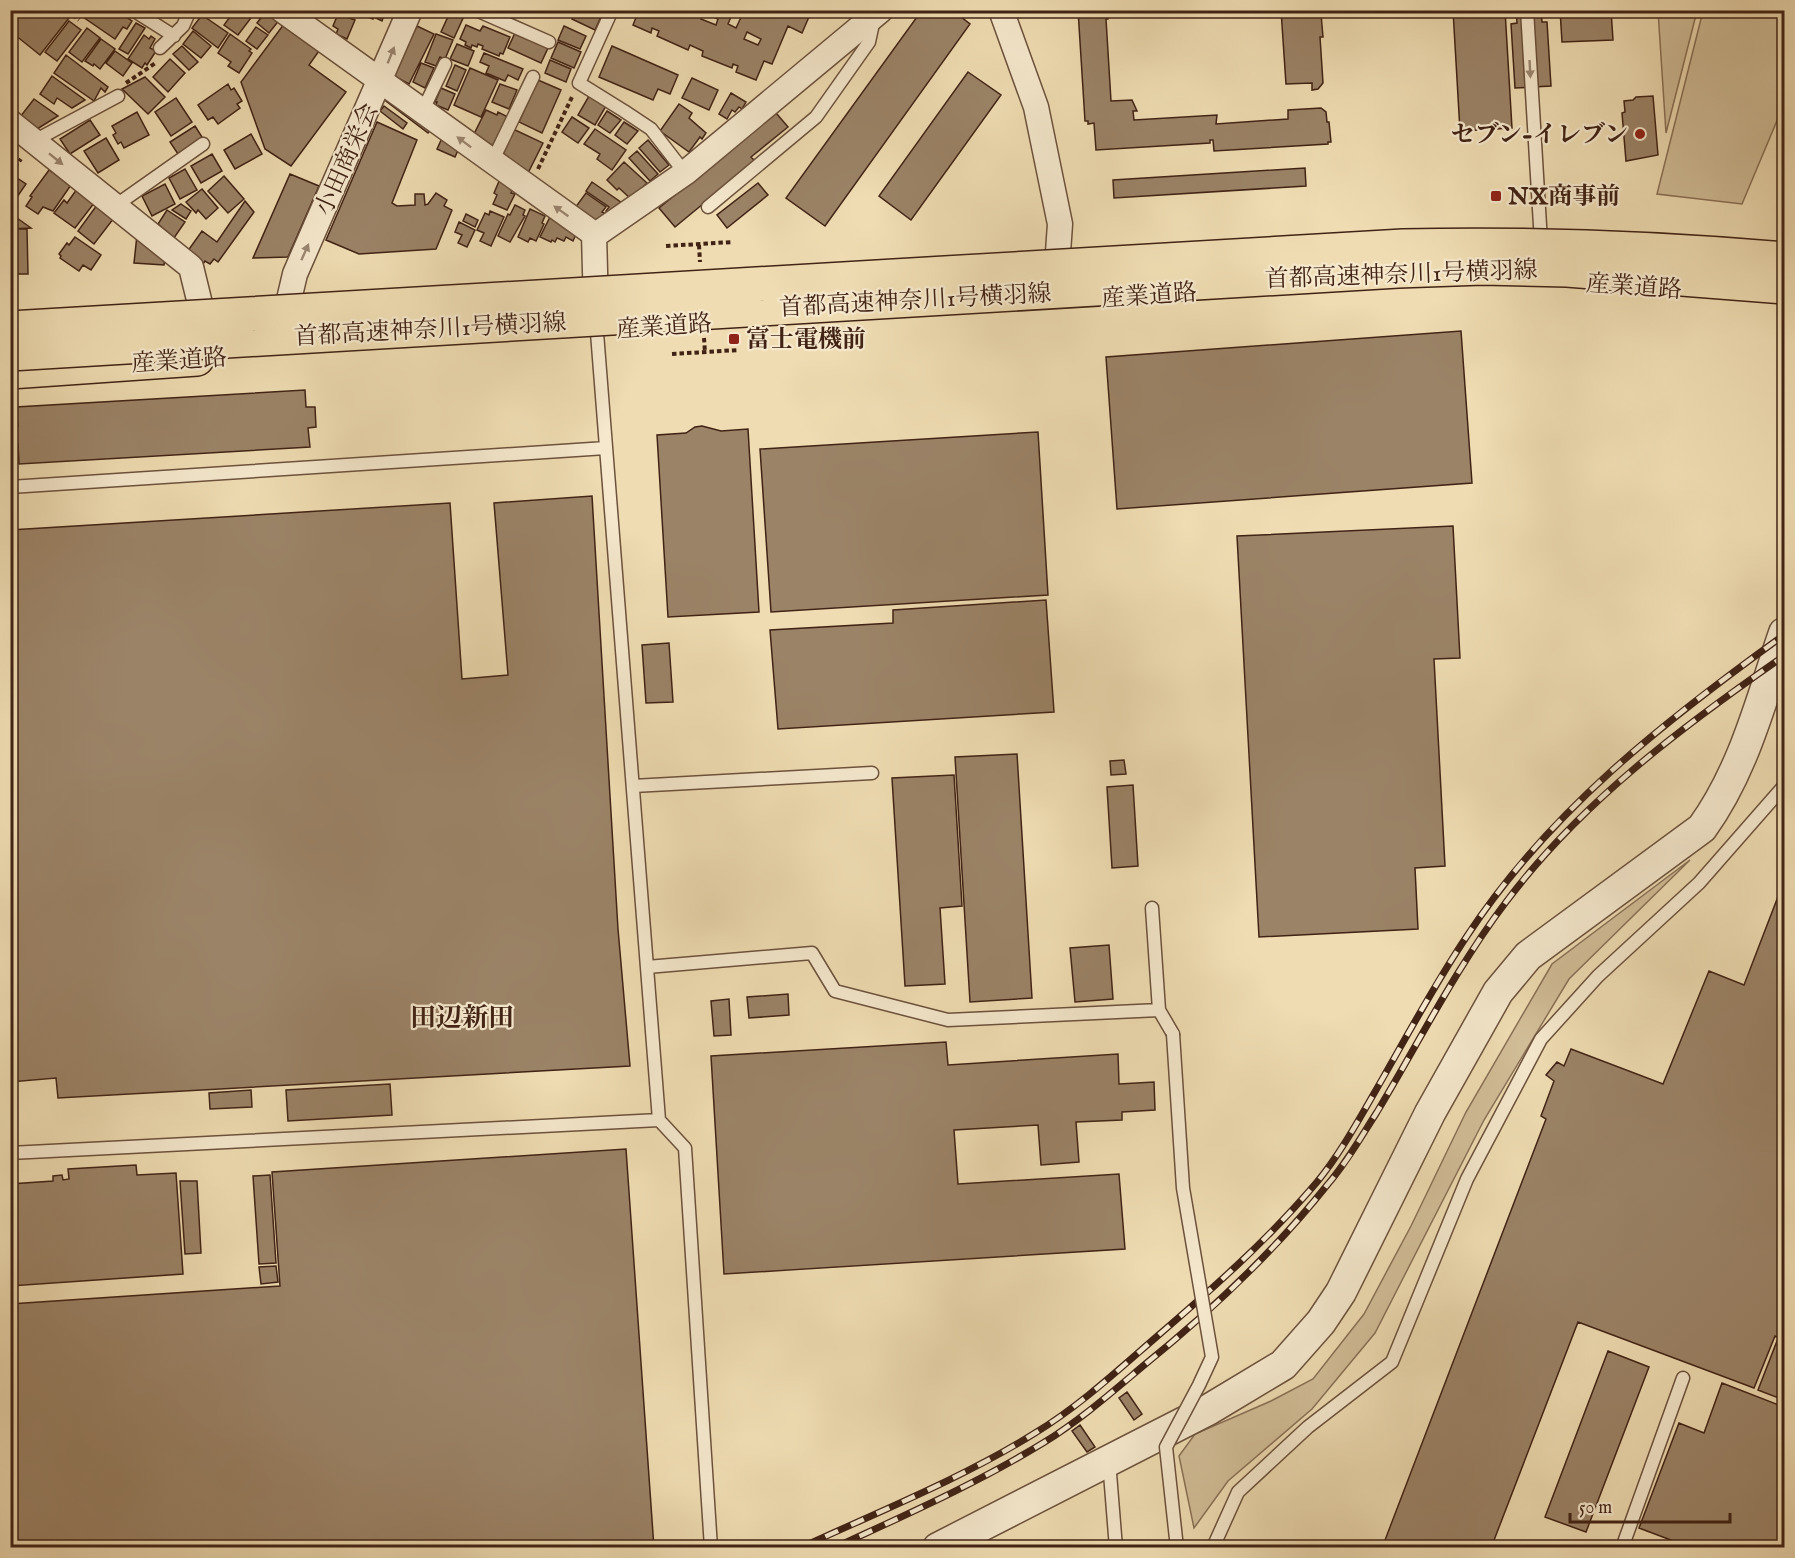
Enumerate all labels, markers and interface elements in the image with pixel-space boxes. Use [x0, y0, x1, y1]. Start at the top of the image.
one-way arrow [386, 45, 396, 63]
one-way arrow [1526, 59, 1535, 78]
street label: 小田商栄会 [309, 98, 386, 221]
place label: セブン-イレブン [1451, 120, 1628, 151]
marker: セブン-イレブン [1633, 127, 1647, 141]
one-way arrow [457, 136, 472, 148]
one-way arrow [48, 152, 64, 165]
place label: NX商事前 [1507, 182, 1620, 213]
marker: NX商事前 [1489, 189, 1503, 203]
one-way arrow [554, 205, 570, 217]
one-way arrow [300, 244, 309, 261]
street label: 首都高速神奈川1号横羽線 [1264, 255, 1538, 296]
street label: 産業道路 [1585, 269, 1683, 306]
street label: 産業道路 [1100, 278, 1198, 315]
street label: 首都高速神奈川1号横羽線 [778, 279, 1052, 324]
street label: 首都高速神奈川1号横羽線 [293, 308, 567, 353]
street label: 産業道路 [615, 309, 713, 346]
place label: 富士電機前 [746, 325, 866, 356]
marker: 富士電機前 [727, 332, 741, 346]
street label: 産業道路 [130, 343, 228, 380]
district label: 田辺新田 [410, 1002, 514, 1035]
scale bar [1570, 1486, 1730, 1524]
text: 50 m [1579, 1497, 1612, 1520]

